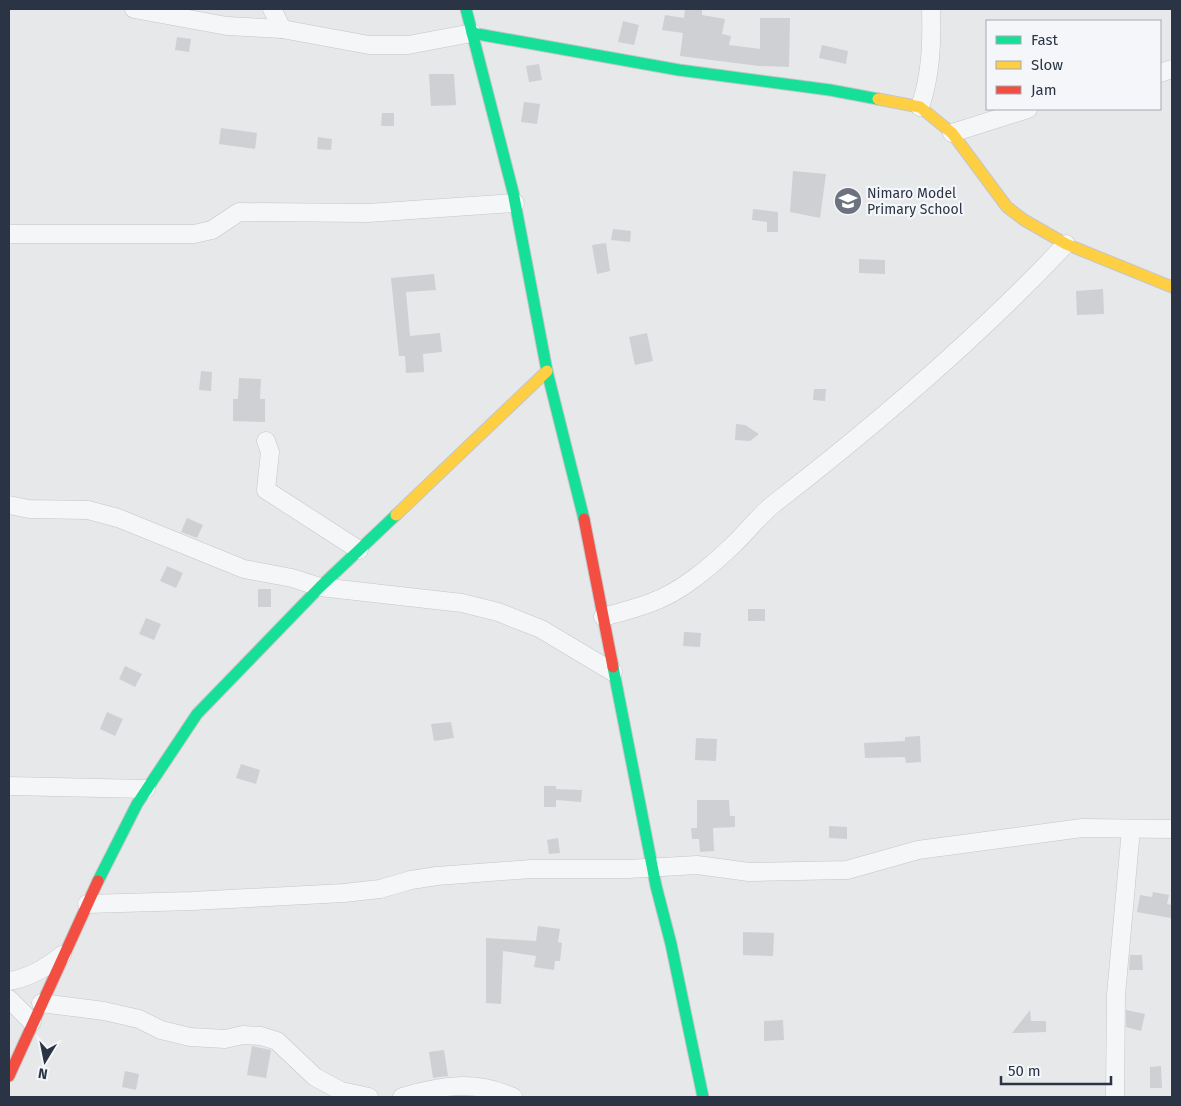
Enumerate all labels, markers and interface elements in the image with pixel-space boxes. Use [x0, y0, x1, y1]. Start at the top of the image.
legend [986, 20, 1161, 110]
text: Fast [1031, 31, 1058, 49]
text: Slow [1031, 56, 1063, 74]
text: Jam [1031, 81, 1057, 99]
place label: Nimaro Model Primary School [867, 185, 963, 218]
school or university icon: Nimaro Model Primary School [833, 186, 863, 216]
north arrow [20, 1036, 70, 1086]
scale bar [1001, 1054, 1111, 1086]
text: 50 m [1008, 1062, 1041, 1080]
text: N [37, 1064, 49, 1082]

